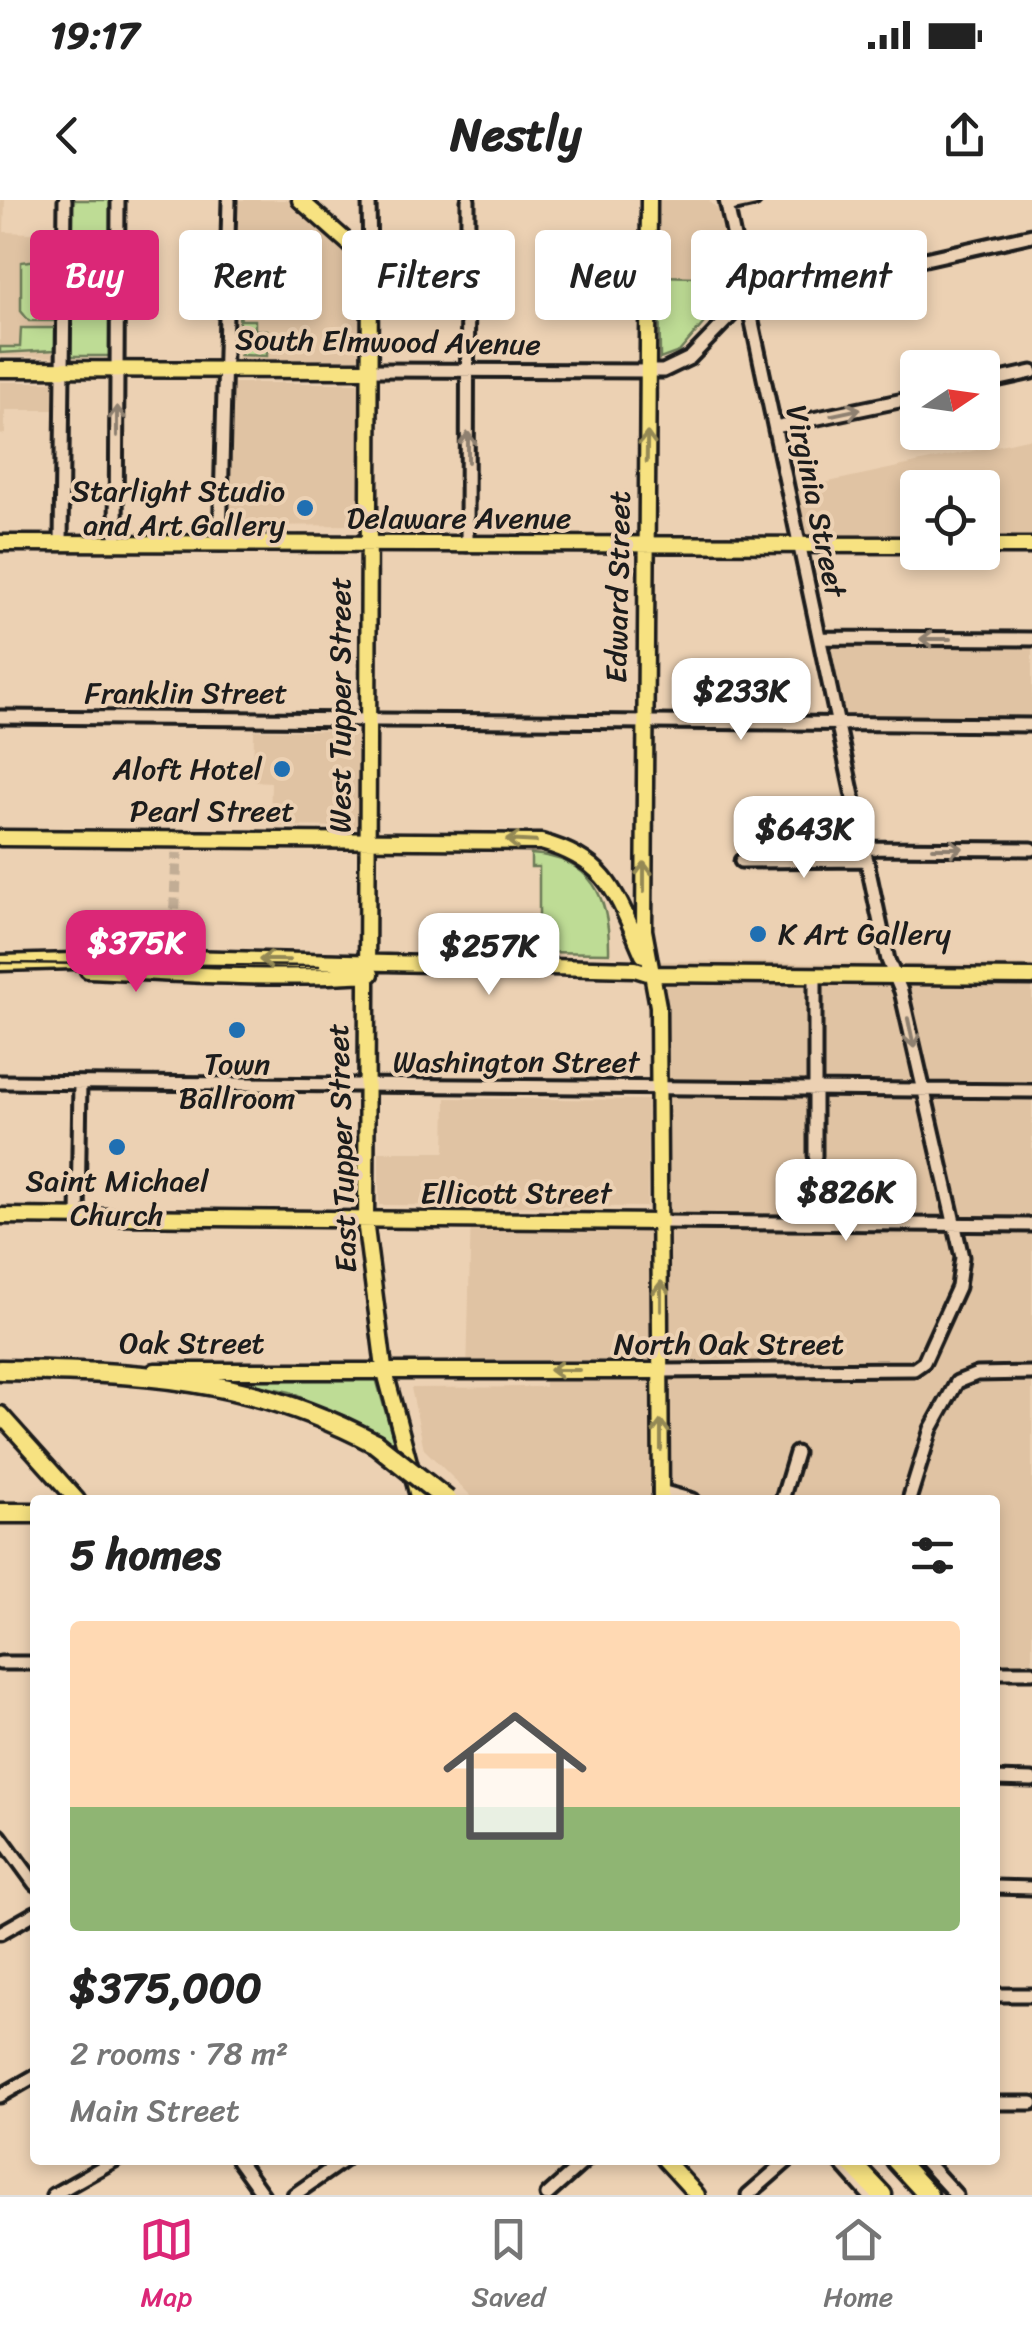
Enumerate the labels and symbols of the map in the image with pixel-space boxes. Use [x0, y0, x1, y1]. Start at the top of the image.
street label: South Elmwood Avenue [235, 312, 541, 372]
north arrow [900, 350, 1000, 450]
street label: Virginia Street [769, 400, 863, 604]
one-way arrow [829, 402, 861, 420]
one-way arrow [107, 406, 126, 438]
one-way arrow [638, 431, 656, 464]
one-way arrow [458, 432, 478, 464]
place label: Starlight Studio and Art Gallery [71, 464, 285, 552]
street label: Edward Street [589, 490, 647, 684]
street label: Delaware Avenue [347, 491, 572, 545]
marker: Starlight Studio and Art Gallery [294, 497, 316, 519]
street label: West Tupper Street [313, 577, 367, 833]
one-way arrow [919, 630, 952, 648]
pin: $233K [671, 658, 811, 743]
street label: Franklin Street [85, 666, 287, 720]
place label: Aloft Hotel [112, 742, 262, 796]
marker: Aloft Hotel [271, 758, 293, 780]
street label: Pearl Street [130, 784, 294, 838]
pin: $643K [734, 796, 874, 881]
one-way arrow [505, 832, 537, 851]
one-way arrow [932, 839, 964, 858]
one-way arrow [634, 861, 654, 894]
place label: K Art Gallery [778, 907, 951, 961]
pin: $375K [66, 910, 206, 995]
pin: $257K [419, 913, 559, 998]
marker: K Art Gallery [747, 923, 769, 945]
one-way arrow [259, 950, 291, 969]
one-way arrow [903, 1016, 921, 1048]
marker: Town Ballroom [226, 1019, 248, 1041]
street label: East Tupper Street [311, 1022, 373, 1274]
street label: Washington Street [393, 1035, 641, 1089]
place label: Town Ballroom [179, 1037, 295, 1125]
marker: Saint Michael Church [106, 1136, 128, 1158]
place label: Saint Michael Church [26, 1154, 210, 1242]
pin: $826K [776, 1159, 916, 1244]
street label: Ellicott Street [420, 1166, 613, 1220]
one-way arrow [652, 1281, 670, 1314]
street label: Oak Street [119, 1316, 265, 1370]
street label: North Oak Street [614, 1317, 844, 1371]
one-way arrow [548, 1360, 580, 1380]
one-way arrow [652, 1420, 670, 1452]

